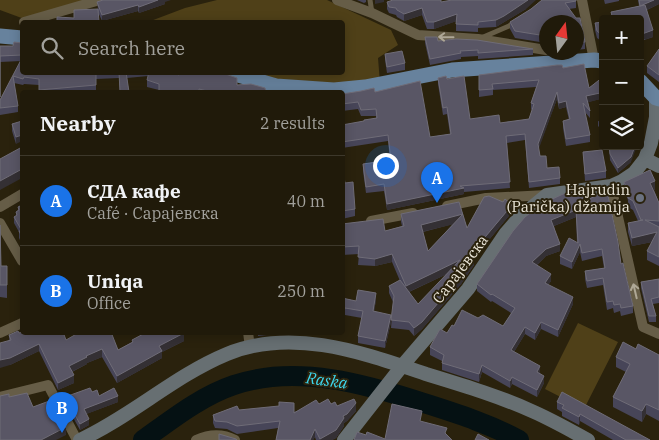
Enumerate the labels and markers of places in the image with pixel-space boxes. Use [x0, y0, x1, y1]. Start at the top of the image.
pin: A [421, 162, 453, 203]
place label: Hajrudin (Parička) džamija [507, 180, 630, 216]
marker: Hajrudin (Parička) džamija [634, 192, 646, 204]
pin: B [46, 392, 78, 433]

